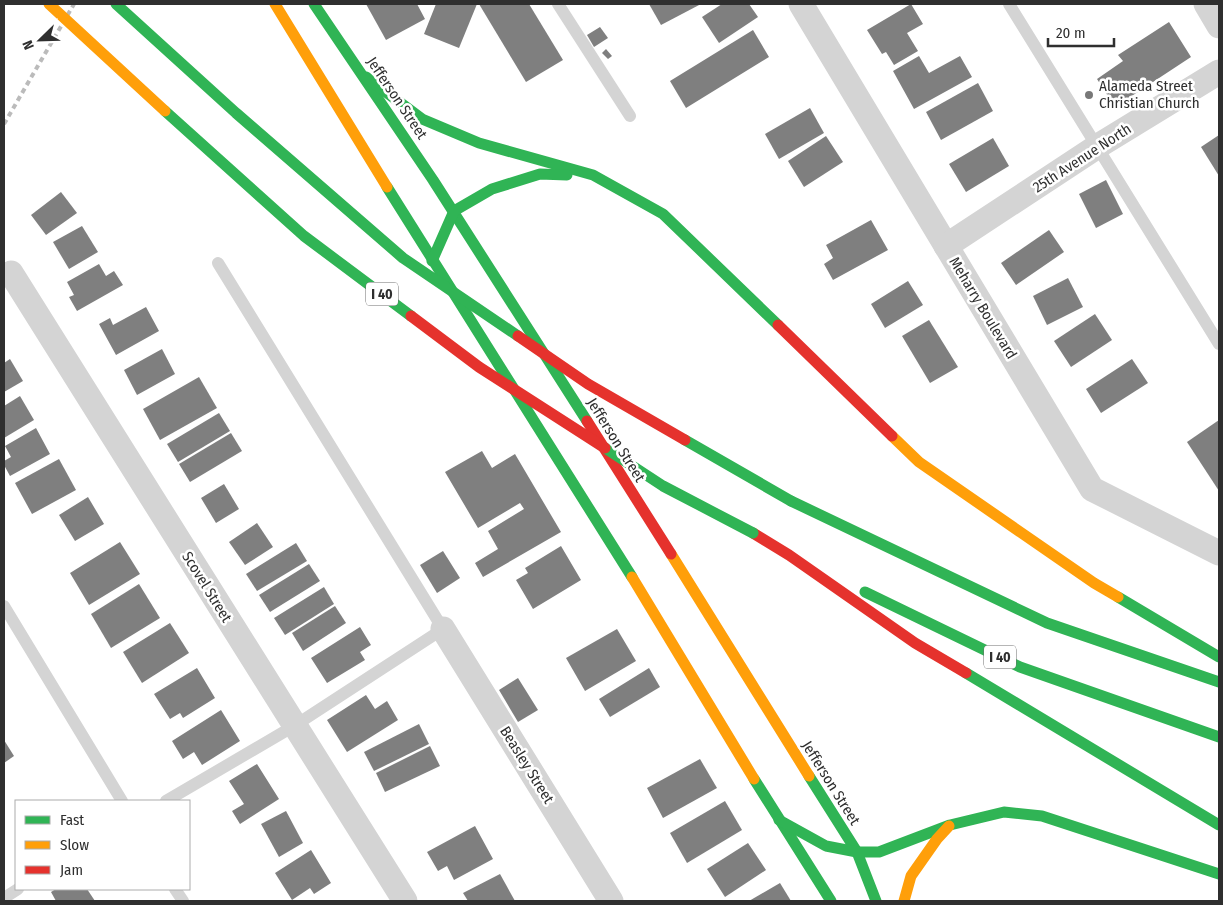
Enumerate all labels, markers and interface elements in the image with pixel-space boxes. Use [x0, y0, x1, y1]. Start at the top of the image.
north arrow [15, 15, 65, 65]
scale bar [1048, 15, 1114, 47]
text: 20 m [1056, 24, 1086, 42]
text: N [19, 38, 38, 52]
street label: Jefferson Street [363, 53, 431, 143]
place label: Alameda Street Christian Church [1099, 77, 1200, 112]
marker: Alameda Street Christian Church [1083, 89, 1095, 101]
street label: 25th Avenue North [1030, 120, 1134, 196]
street label: Meharry Boulevard [945, 254, 1021, 362]
road number: I 40 [366, 282, 398, 306]
street label: Jefferson Street [583, 395, 649, 485]
street label: Scovel Street [178, 548, 236, 626]
road number: I 40 [984, 646, 1016, 669]
street label: Beasley Street [496, 723, 558, 807]
street label: Jefferson Street [798, 738, 864, 828]
legend [15, 800, 190, 890]
text: Fast [60, 811, 84, 829]
text: Slow [60, 836, 89, 854]
text: Jam [60, 861, 83, 879]

